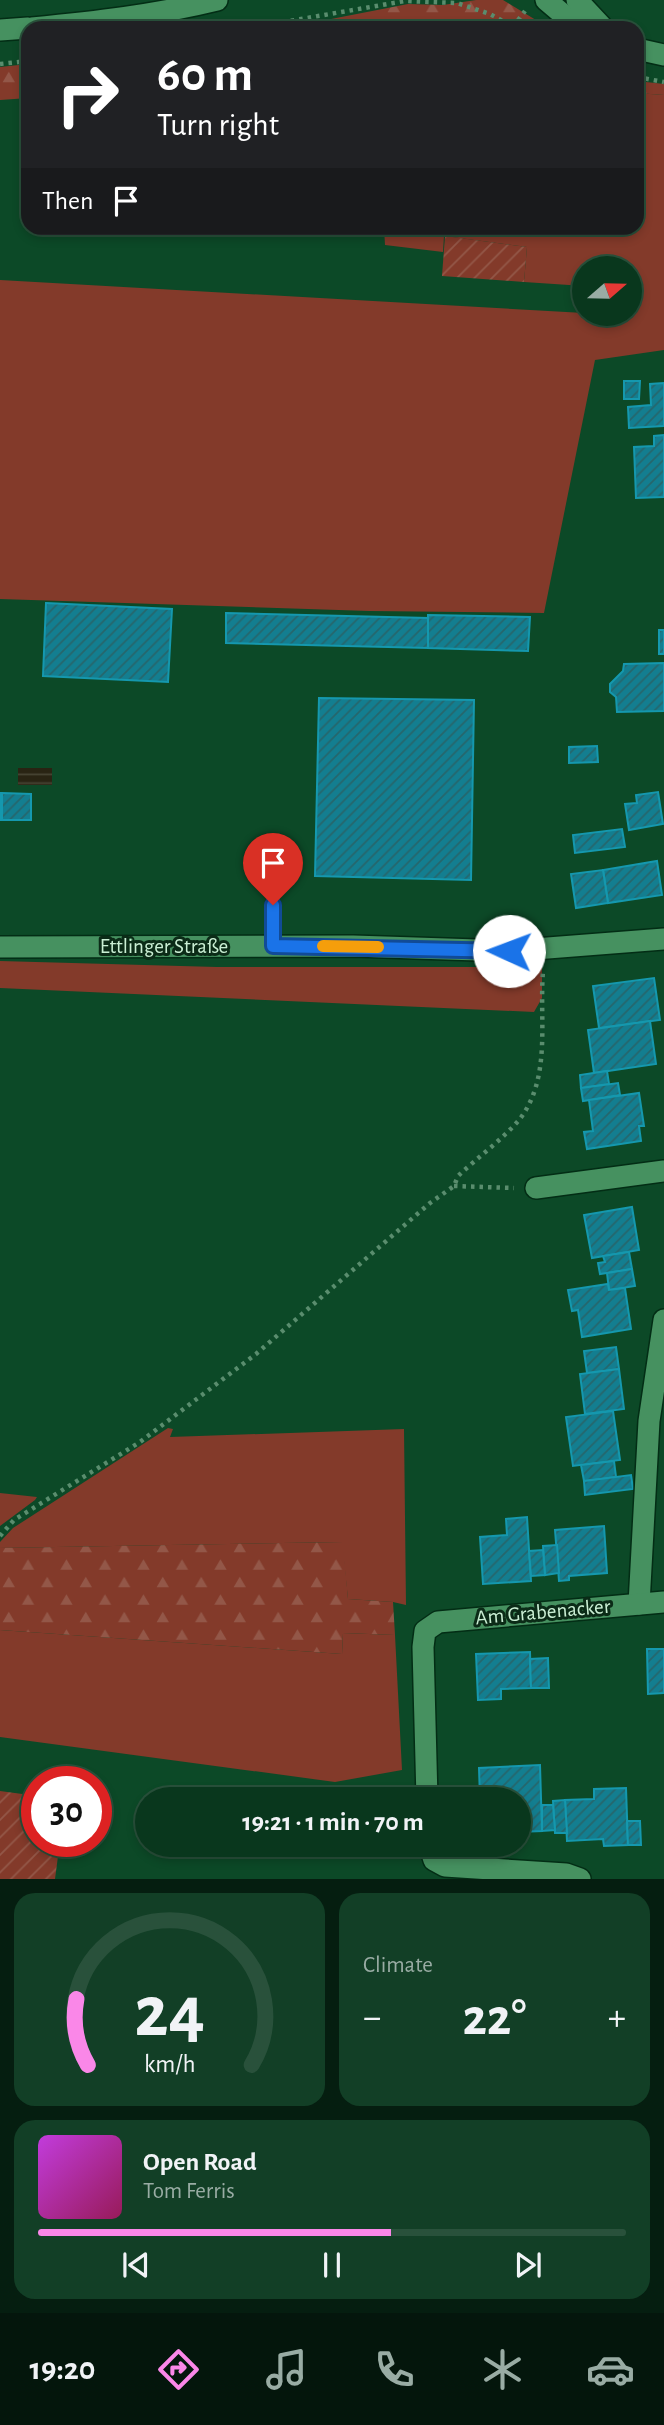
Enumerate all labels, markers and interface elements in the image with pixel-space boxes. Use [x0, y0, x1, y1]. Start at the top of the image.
icon: right [42, 49, 133, 140]
text: 60 m [157, 51, 253, 100]
text: Turn right [157, 109, 279, 141]
icon: arrive [107, 182, 145, 220]
text: Then [42, 188, 93, 214]
north arrow [572, 256, 642, 326]
map controls [572, 256, 642, 326]
pin [243, 833, 303, 905]
icon: arrive [254, 844, 292, 882]
position arrow [472, 914, 546, 988]
street label: Ettlinger Straße [100, 936, 228, 957]
street label: Am Grabenacker [475, 1596, 612, 1628]
speed limit sign: 30 [21, 1766, 112, 1857]
text: 19:21 · 1 min · 70 m [242, 1809, 424, 1835]
text: Climate [363, 1954, 433, 1977]
text: 24 [134, 1978, 205, 2051]
text: 22° [462, 1992, 527, 2044]
text: − [363, 1999, 381, 2037]
text: + [608, 1999, 626, 2037]
text: km/h [144, 2052, 195, 2077]
text: Open Road [143, 2149, 257, 2175]
text: Tom Ferris [143, 2180, 235, 2203]
icon: previous [117, 2246, 155, 2284]
icon: pause [313, 2246, 351, 2284]
icon: next [509, 2246, 547, 2284]
icon: directions [154, 2345, 203, 2394]
icon: music [262, 2345, 311, 2394]
icon: phone [370, 2345, 419, 2394]
icon: climate [478, 2345, 527, 2394]
icon: car [586, 2345, 635, 2394]
text: 19:20 [29, 2353, 95, 2385]

